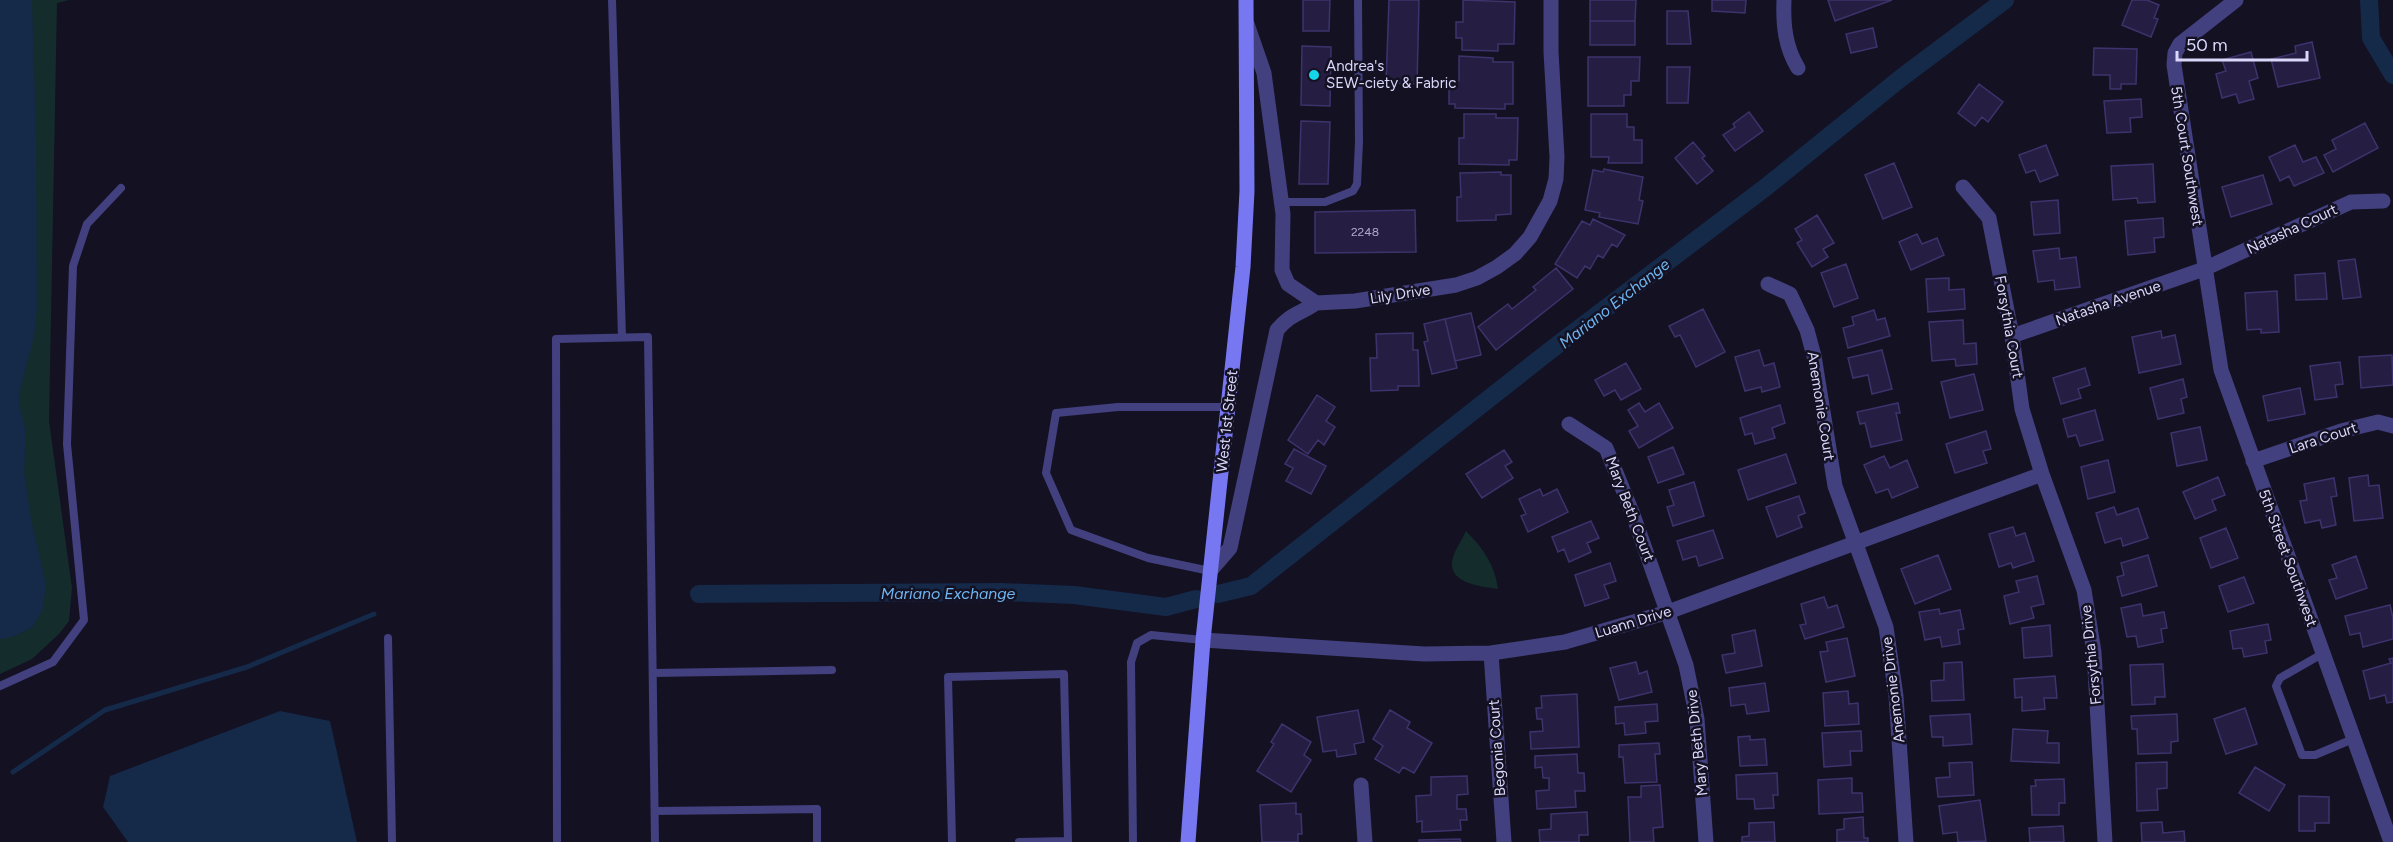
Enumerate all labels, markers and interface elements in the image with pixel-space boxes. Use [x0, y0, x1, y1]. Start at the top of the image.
scale bar [2177, 24, 2308, 62]
text: 50 m [2186, 34, 2228, 56]
place label: Andrea's SEW-ciety & Fabric [1326, 57, 1456, 92]
marker: Andrea's SEW-ciety & Fabric [1307, 68, 1321, 82]
street label: 5th Court Southwest [2167, 85, 2207, 228]
street label: Natasha Court [2244, 200, 2340, 258]
house number: 2248 [1351, 225, 1379, 239]
water label: Mariano Exchange [1555, 254, 1673, 352]
street label: Forsythia Court [1991, 274, 2027, 380]
street label: Natasha Avenue [2053, 277, 2163, 329]
street label: Lily Drive [1369, 280, 1431, 308]
street label: Anemonie Court [1803, 350, 1839, 462]
street label: West 1st Street [1213, 369, 1241, 473]
street label: Lara Court [2287, 418, 2360, 457]
street label: Mary Beth Court [1602, 454, 1658, 564]
street label: 5th Street Southwest [2255, 487, 2321, 629]
water label: Mariano Exchange [881, 584, 1016, 603]
street label: Luann Drive [1593, 602, 1673, 642]
street label: Forsythia Drive [2077, 604, 2105, 706]
street label: Anemonie Drive [1878, 636, 1908, 744]
street label: Mary Beth Drive [1682, 689, 1712, 797]
street label: Begonia Court [1485, 699, 1509, 797]

